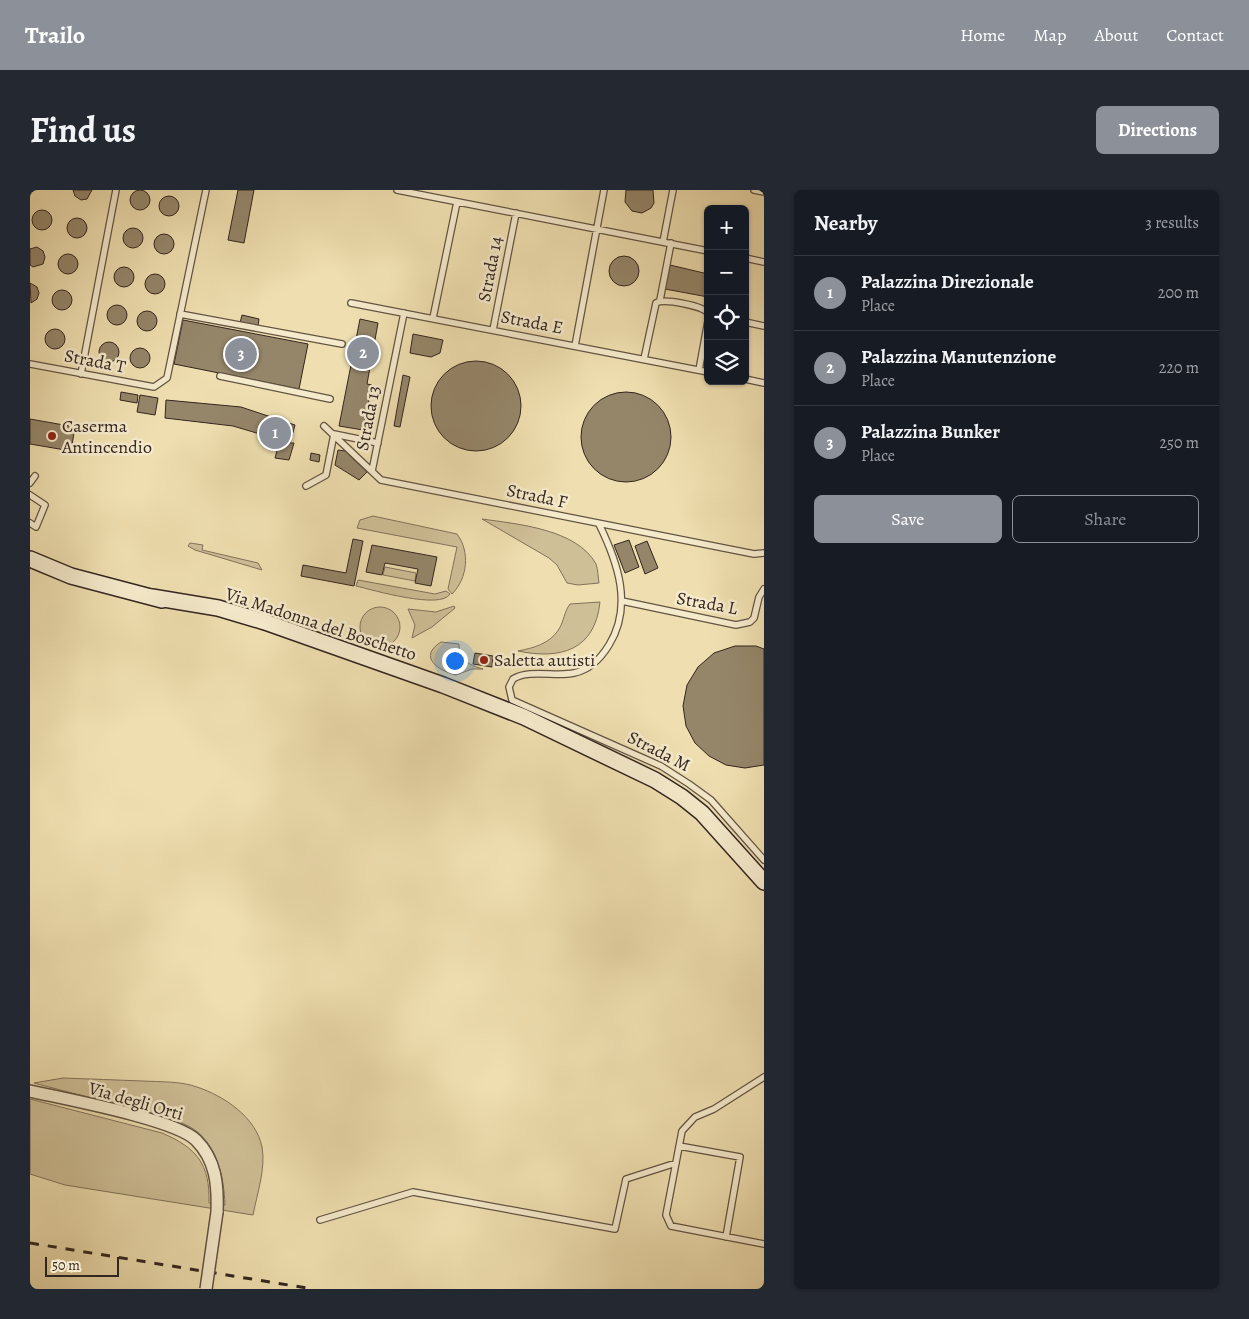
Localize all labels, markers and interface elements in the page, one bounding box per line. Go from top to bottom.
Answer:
text: Trailo [25,19,85,51]
text: Home [960,23,1005,47]
text: Map [1033,23,1066,47]
text: About [1094,23,1138,47]
text: Contact [1166,23,1224,47]
text: Find us [30,106,136,154]
button: Directions [1096,106,1219,154]
map controls [704,205,749,385]
button: + [704,205,749,250]
text: Nearby [814,209,877,237]
text: 3 results [1145,212,1199,234]
street label: Strada 14 [472,234,508,304]
button: − [704,250,749,295]
text: Palazzina Direzionale [861,269,1034,295]
text: 1 [827,282,833,304]
text: 200 m [1158,282,1199,304]
button: locate [704,295,749,340]
text: Place [861,295,895,317]
street label: Strada E [499,304,565,340]
pin: 2 [347,334,379,372]
pin: 3 [225,335,257,373]
button: layers [704,340,749,385]
street label: Strada T [62,343,128,379]
text: Palazzina Manutenzione [861,344,1056,370]
text: 2 [826,357,834,379]
text: 220 m [1159,357,1199,379]
text: Place [861,370,895,392]
street label: Strada 13 [350,383,386,453]
place label: Caserma Antincendio [61,414,152,459]
pin: 1 [259,414,291,452]
text: Palazzina Bunker [861,419,1000,445]
marker: Caserma Antincendio [46,430,58,442]
text: 3 [827,432,833,454]
text: 250 m [1160,432,1199,454]
text: Place [861,445,895,467]
street label: Strada F [504,478,570,514]
button: Save [814,495,1002,543]
button: Share [1012,495,1199,543]
street label: Via Madonna del Boschetto [221,581,420,666]
street label: Strada L [675,586,740,620]
your location [442,648,468,674]
place label: Saletta autisti [494,648,595,672]
marker: Saletta autisti [478,654,490,666]
street label: Strada M [624,725,694,777]
street label: Via degli Orti [85,1076,186,1126]
scale bar [45,1254,119,1277]
text: 50 m [52,1256,80,1275]

